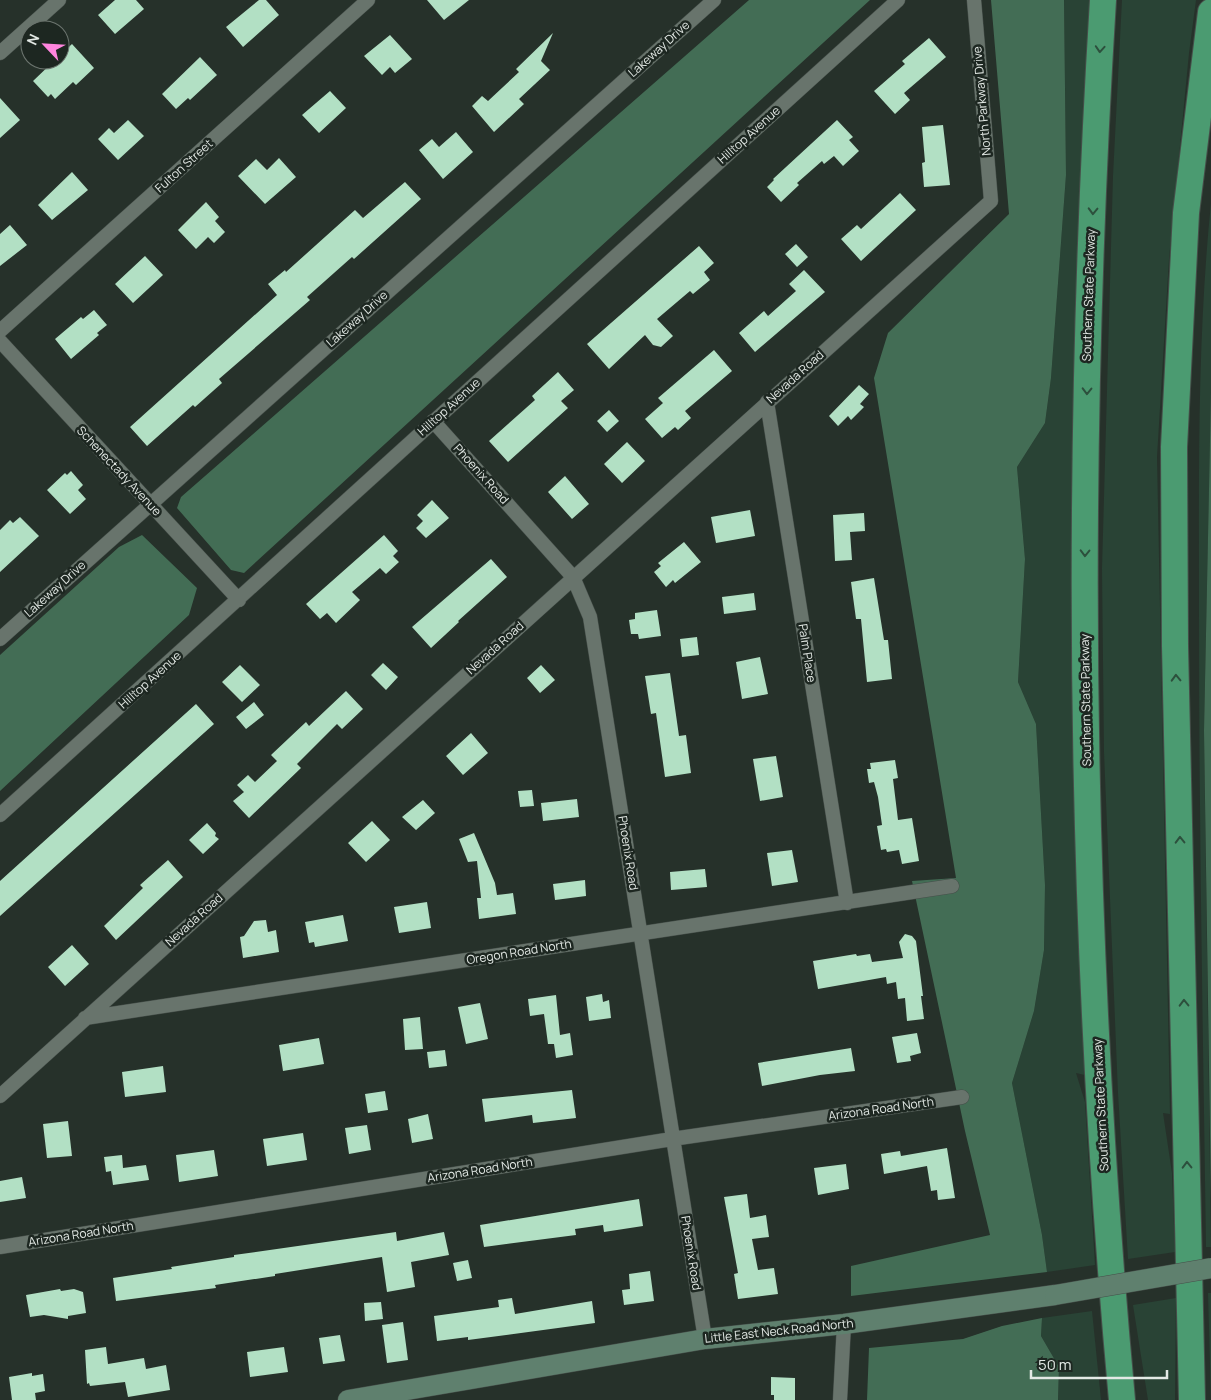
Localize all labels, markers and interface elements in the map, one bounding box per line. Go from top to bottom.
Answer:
street label: Lakeway Drive [624,16,693,81]
north arrow [20,20,70,70]
text: N [22,31,44,48]
one-way arrow [1094,45,1105,53]
street label: North Parkway Drive [968,46,995,156]
street label: Hilltop Avenue [714,102,784,167]
street label: Fulton Street [151,135,216,196]
one-way arrow [1087,207,1098,215]
street label: Southern State Parkway [1078,228,1099,362]
street label: Lakeway Drive [322,286,391,351]
street label: Nevada Road [762,346,827,407]
street label: Hilltop Avenue [414,374,484,439]
one-way arrow [1081,387,1092,395]
street label: Schenectady Avenue [73,422,166,519]
street label: Phoenix Road [450,440,513,507]
one-way arrow [1080,550,1090,558]
street label: Lakeway Drive [20,556,89,621]
street label: Nevada Road [462,617,527,678]
street label: Palm Place [794,622,821,683]
street label: Southern State Parkway [1076,633,1095,766]
street label: Hilltop Avenue [115,647,185,712]
one-way arrow [1171,673,1182,681]
street label: Phoenix Road [614,814,643,891]
one-way arrow [1175,836,1185,844]
street label: Nevada Road [161,889,226,950]
street label: Oregon Road North [465,935,573,968]
one-way arrow [1178,998,1189,1006]
street label: Southern State Parkway [1089,1038,1112,1172]
street label: Arizona Road North [827,1093,935,1124]
street label: Arizona Road North [426,1153,534,1186]
one-way arrow [1182,1161,1192,1168]
street label: Phoenix Road [677,1214,706,1291]
street label: Arizona Road North [27,1217,135,1250]
street label: Little East Neck Road North [704,1314,854,1347]
scale bar [1031,1348,1167,1380]
text: 50 m [1038,1354,1072,1375]

